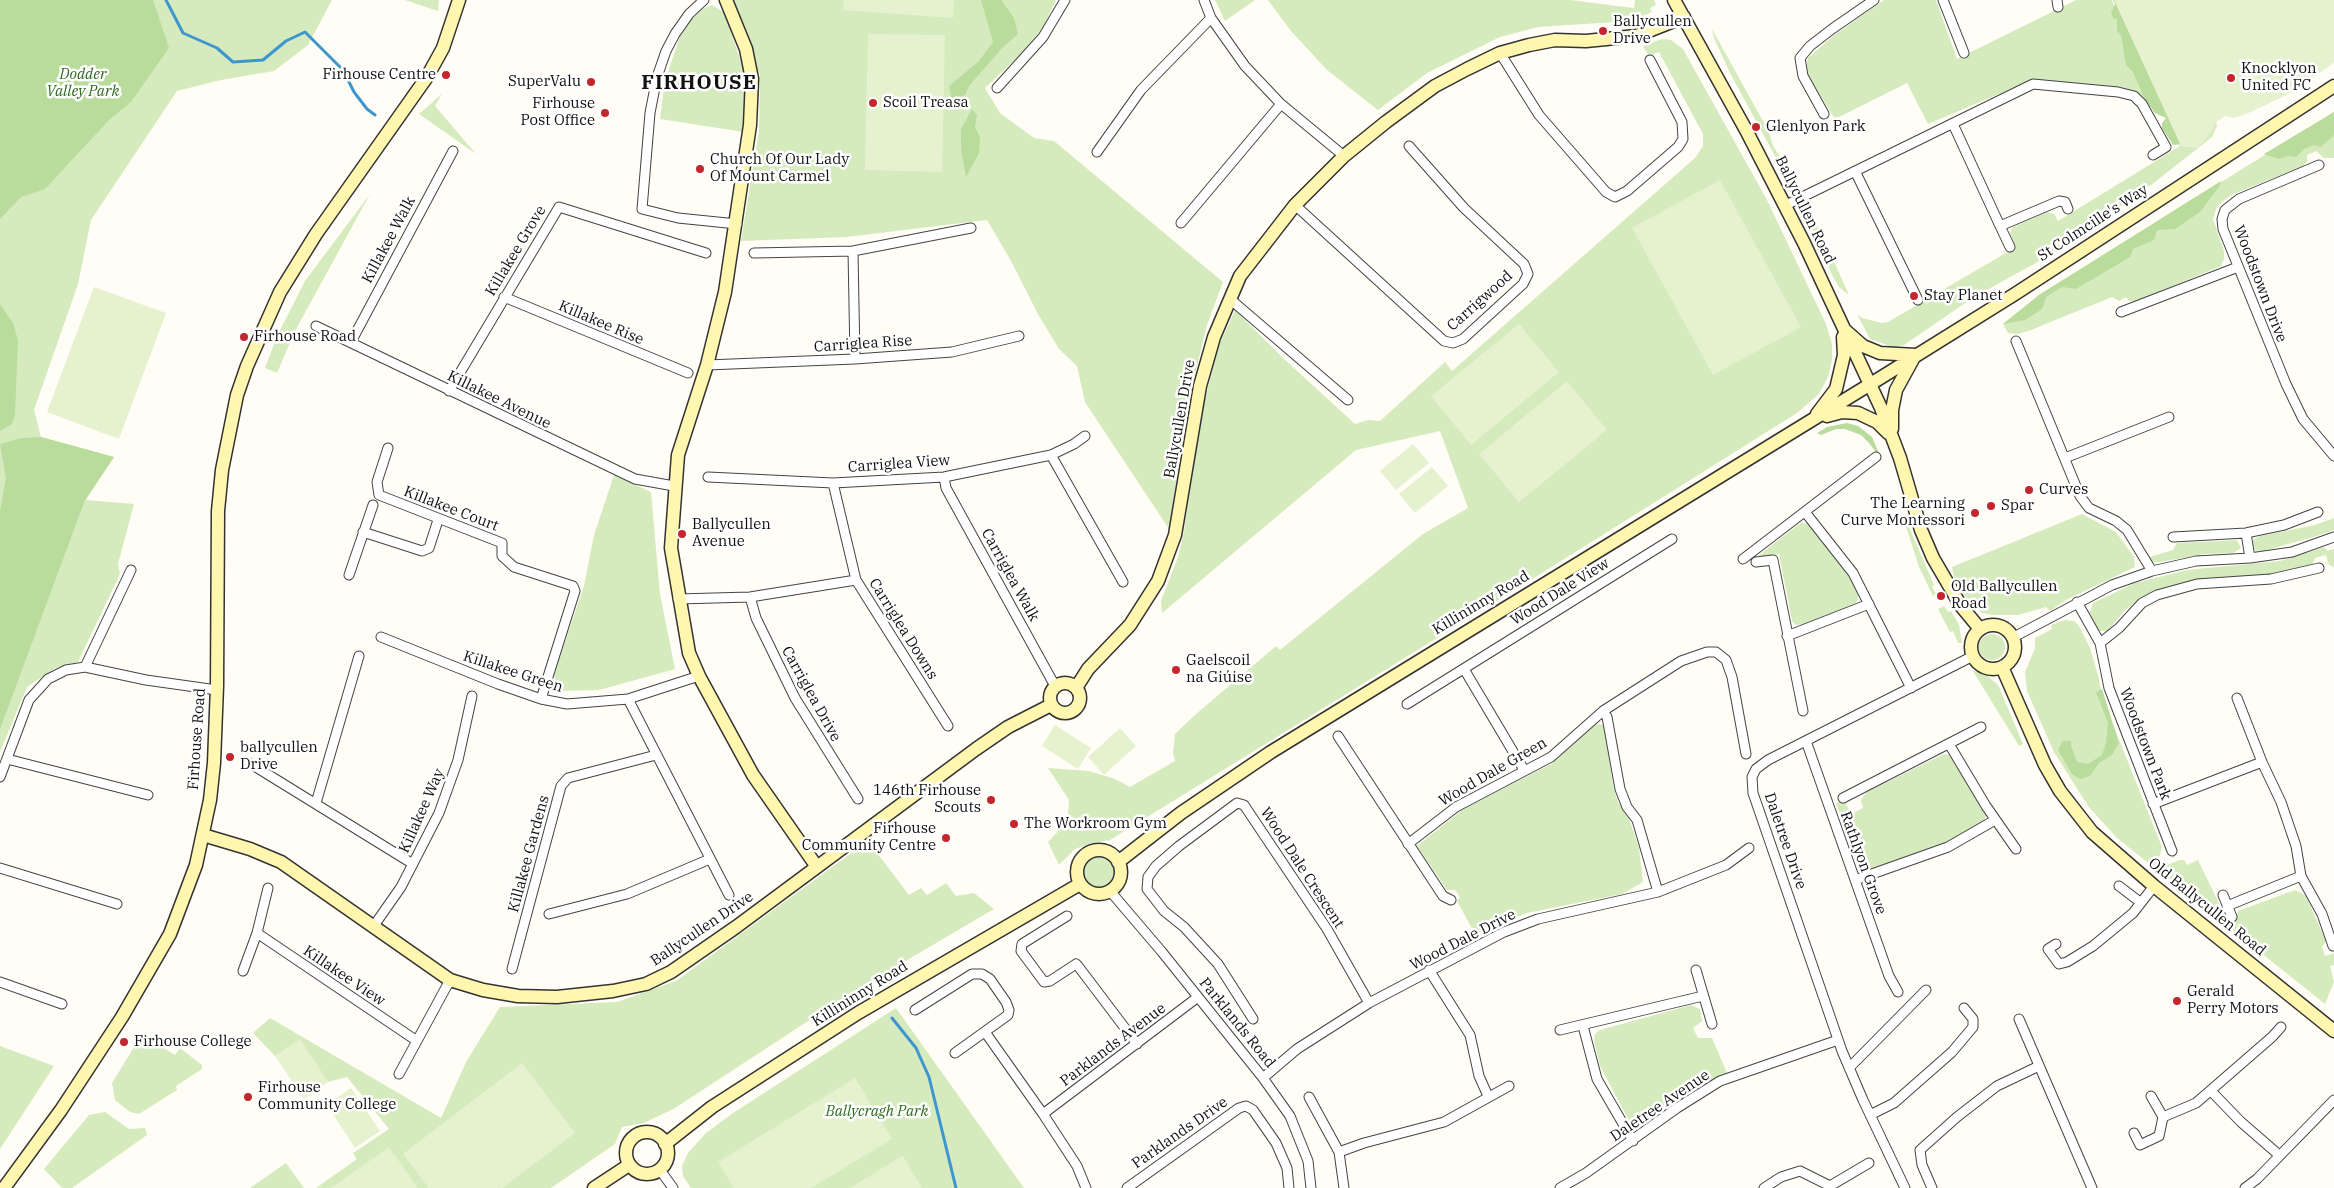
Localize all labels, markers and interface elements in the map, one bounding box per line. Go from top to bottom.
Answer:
place label: Ballycullen Drive [1613,13,1692,48]
marker: Ballycullen Drive [1597,25,1609,37]
place label: Knocklyon United FC [2241,60,2317,95]
park label: Dodder Valley Park [47,66,119,101]
place label: Firhouse Centre [322,66,436,84]
marker: Firhouse Centre [440,69,452,81]
district label: FIRHOUSE [640,71,758,95]
marker: Knocklyon United FC [2225,72,2237,84]
place label: SuperValu [508,73,581,91]
marker: SuperValu [585,76,597,88]
place label: Scoil Treasa [883,94,969,112]
place label: Firhouse Post Office [520,95,595,130]
marker: Scoil Treasa [867,97,879,109]
marker: Firhouse Post Office [599,107,611,119]
place label: Glenlyon Park [1766,118,1866,136]
marker: Glenlyon Park [1750,121,1762,133]
place label: Church Of Our Lady Of Mount Carmel [710,151,849,186]
street label: Ballycullen Road [1771,153,1839,267]
marker: Church Of Our Lady Of Mount Carmel [694,163,706,175]
street label: St Colmcille's Way [2035,181,2151,265]
street label: Killakee Walk [359,194,419,286]
street label: Killakee Grove [482,203,550,299]
street label: Woodstown Drive [2229,223,2291,345]
street label: Carrigwood [1444,267,1516,335]
place label: Stay Planet [1924,287,2003,305]
marker: Stay Planet [1908,290,1920,302]
street label: Killakee Rise [556,297,646,349]
place label: Firhouse Road [254,328,356,346]
marker: Firhouse Road [238,331,250,343]
street label: Carriglea Rise [813,332,913,356]
street label: Ballycullen Drive [1161,358,1199,480]
street label: Killakee Avenue [444,367,554,433]
street label: Carriglea View [847,451,951,477]
place label: Curves [2039,481,2088,499]
street label: Killakee Court [401,483,501,535]
marker: Curves [2023,484,2035,496]
place label: The Learning Curve Montessori [1841,495,1965,530]
place label: Spar [2001,497,2034,515]
marker: Spar [1985,500,1997,512]
marker: The Learning Curve Montessori [1969,507,1981,519]
place label: Ballycullen Avenue [692,516,771,551]
street label: Carriglea Walk [977,525,1043,625]
marker: Ballycullen Avenue [676,528,688,540]
street label: Wood Dale View [1508,555,1612,629]
street label: Killininny Road [1429,567,1533,639]
street label: Carriglea Downs [865,575,941,683]
place label: Old Ballycullen Road [1951,578,2058,613]
marker: Old Ballycullen Road [1935,590,1947,602]
street label: Carriglea Drive [777,643,845,745]
street label: Killakee Green [461,647,565,697]
place label: Gaelscoil na Giúise [1186,652,1252,687]
marker: Gaelscoil na Giúise [1170,664,1182,676]
street label: Woodstown Park [2115,685,2175,803]
street label: Firhouse Road [184,687,210,791]
street label: Wood Dale Green [1436,734,1550,810]
place label: ballycullen Drive [240,739,318,774]
marker: ballycullen Drive [224,751,236,763]
street label: Killakee Way [395,766,449,856]
place label: 146th Firhouse Scouts [873,782,981,817]
street label: Daletree Drive [1760,790,1810,892]
street label: Killakee Gardens [505,793,553,915]
marker: 146th Firhouse Scouts [985,794,997,806]
street label: Wood Dale Crescent [1256,804,1348,932]
street label: Rathlyon Grove [1836,809,1890,917]
place label: The Workroom Gym [1024,815,1167,833]
marker: The Workroom Gym [1008,818,1020,830]
place label: Firhouse Community Centre [802,820,936,855]
marker: Firhouse Community Centre [940,832,952,844]
street label: Old Ballycullen Road [2145,854,2269,960]
street label: Ballycullen Drive [647,888,757,970]
street label: Wood Dale Drive [1407,906,1519,974]
street label: Killakee View [300,942,388,1010]
street label: Killininny Road [809,957,911,1031]
street label: Parklands Road [1195,974,1279,1072]
place label: Gerald Perry Motors [2187,983,2279,1018]
marker: Gerald Perry Motors [2171,995,2183,1007]
street label: Parklands Avenue [1057,999,1169,1091]
place label: Firhouse College [134,1033,252,1051]
marker: Firhouse College [118,1036,130,1048]
street label: Daletree Avenue [1607,1066,1713,1146]
place label: Firhouse Community College [258,1079,396,1114]
marker: Firhouse Community College [242,1091,254,1103]
street label: Parklands Drive [1129,1093,1231,1173]
park label: Ballycragh Park [825,1103,929,1121]

